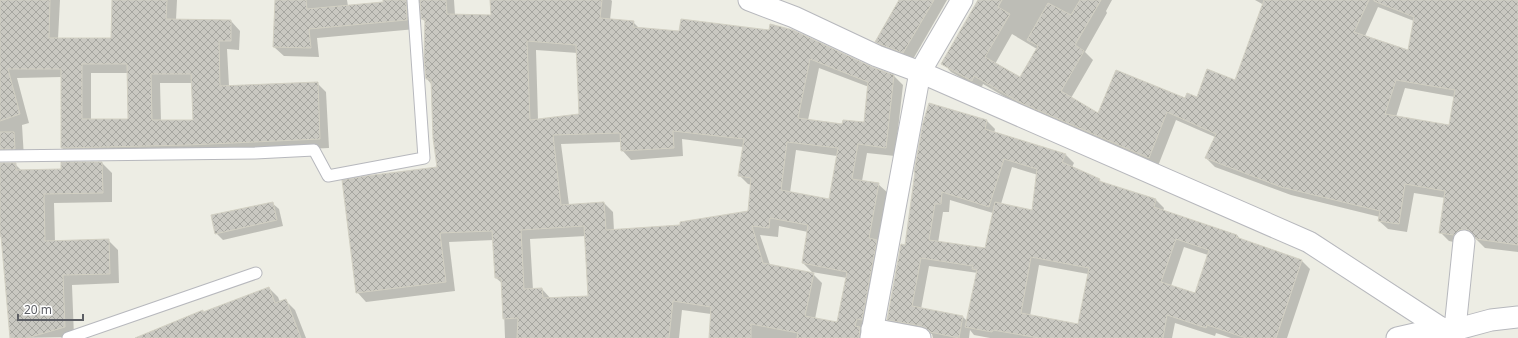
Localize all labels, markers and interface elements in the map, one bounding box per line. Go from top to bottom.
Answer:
scale bar [18,296,83,322]
text: 20 m [24,301,52,318]

